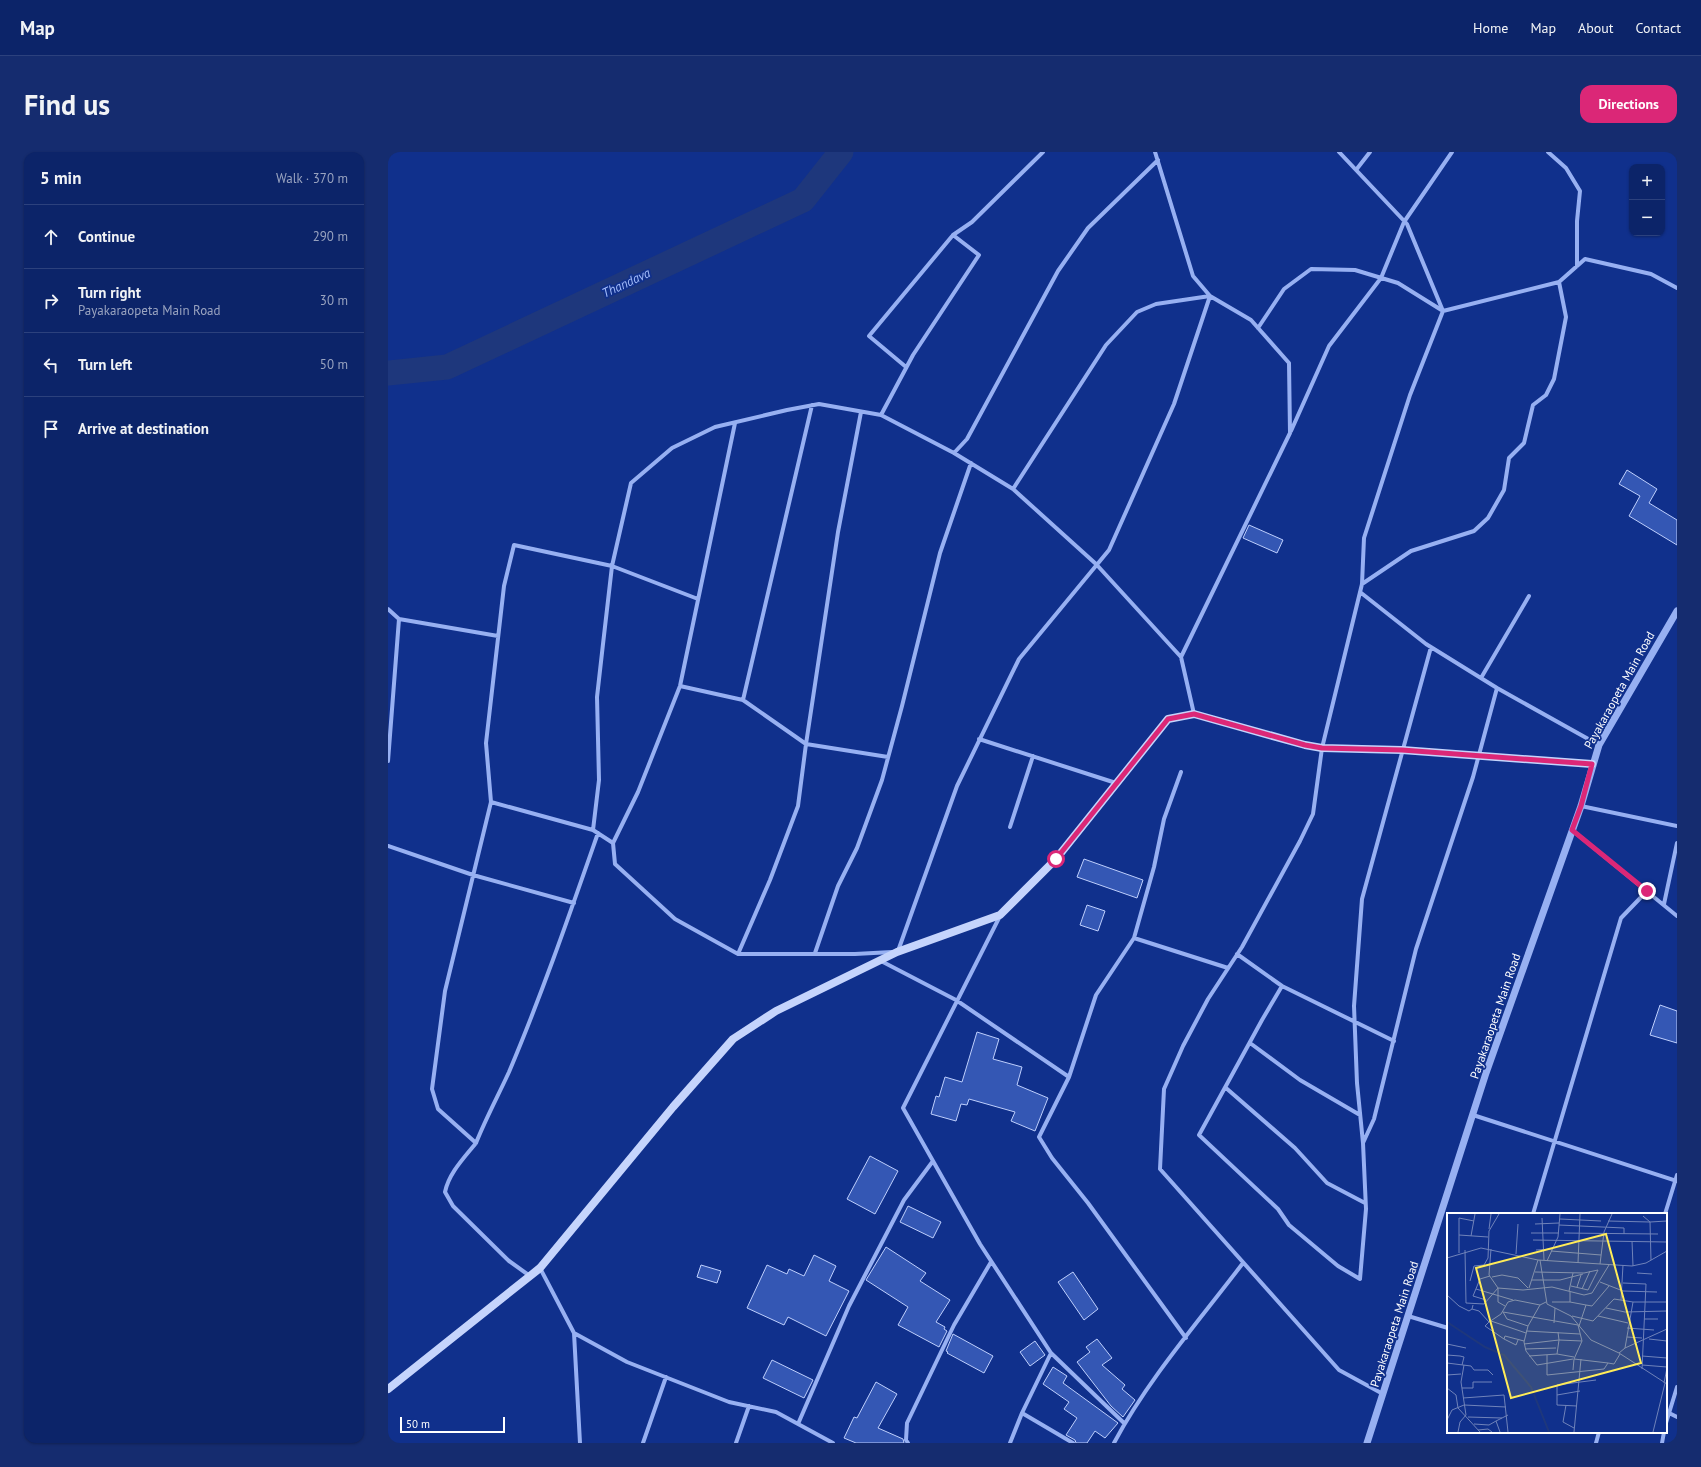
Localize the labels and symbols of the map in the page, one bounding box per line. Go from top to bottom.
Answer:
water label: Thandava [599,264,654,302]
street label: Payakaraopeta Main Road [1581,629,1657,751]
route start [1047,850,1065,868]
route end [1638,882,1656,900]
street label: Payakaraopeta Main Road [1466,951,1524,1081]
inset map [1447,1213,1667,1433]
street label: Payakaraopeta Main Road [1367,1259,1421,1389]
scale bar [400,1415,505,1434]

